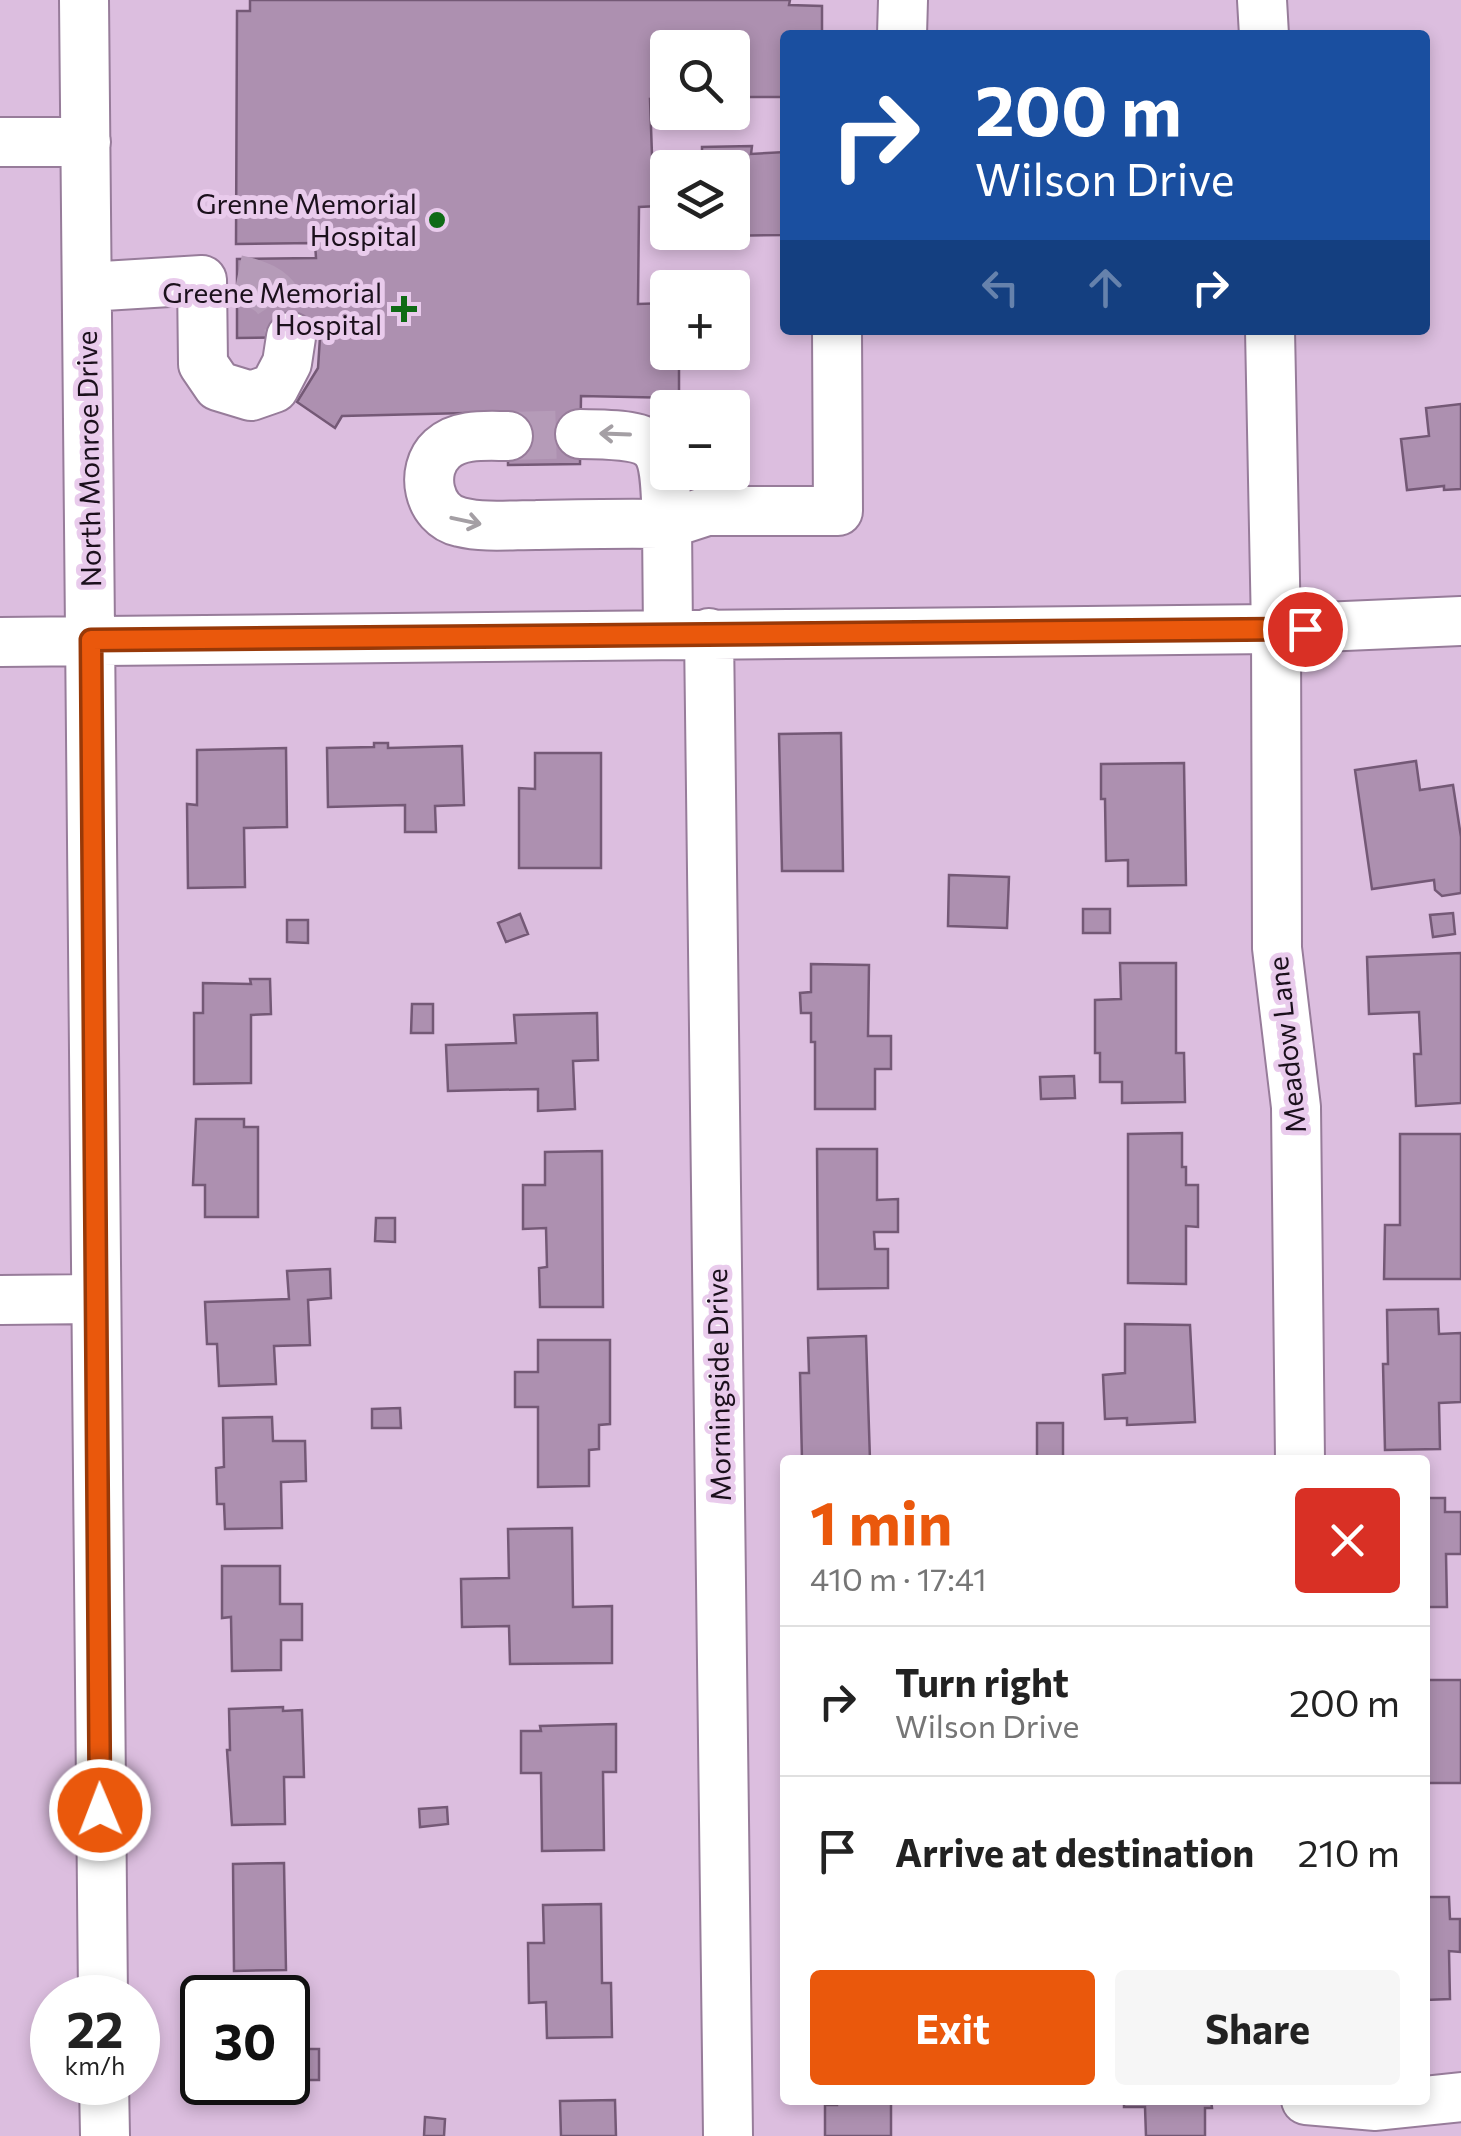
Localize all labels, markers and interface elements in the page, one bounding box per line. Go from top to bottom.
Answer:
map controls [650,30,750,490]
button: search [650,30,750,130]
text: 200 m [975,65,1182,150]
icon: right [810,70,940,200]
button: layers [650,150,750,250]
text: Wilson Drive [975,150,1234,205]
place label: Grenne Memorial Hospital [196,186,417,252]
marker: Grenne Memorial Hospital [426,209,448,231]
icon: left [973,260,1028,315]
icon: ahead [1078,260,1133,315]
icon: right [1183,260,1238,315]
button: + [650,270,750,370]
place label: Greene Memorial Hospital [162,275,382,341]
marker: Greene Memorial Hospital [391,296,417,322]
street label: North Monroe Drive [69,330,107,588]
button: − [650,390,750,490]
one-way arrow [599,425,631,444]
one-way arrow [450,513,482,532]
pin [1263,587,1348,672]
icon: arrive [1278,602,1333,657]
street label: Meadow Lane [1260,955,1312,1135]
street label: Morningside Drive [699,1268,737,1502]
text: 1 min [810,1484,952,1557]
button: close [1295,1488,1400,1593]
text: 410 m · 17:41 [810,1558,987,1598]
text: Turn right [895,1658,1069,1705]
icon: right [810,1674,865,1729]
text: 200 m [1289,1678,1400,1725]
text: Wilson Drive [895,1705,1079,1745]
position arrow [48,1758,152,1862]
icon: arrive [810,1824,865,1879]
text: Arrive at destination [895,1828,1254,1875]
text: 210 m [1297,1828,1400,1875]
button: Exit [810,1970,1095,2085]
button: Share [1115,1970,1400,2085]
speed limit sign: 30 [180,1975,310,2105]
text: 22 [67,1997,123,2058]
text: km/h [65,2050,125,2080]

